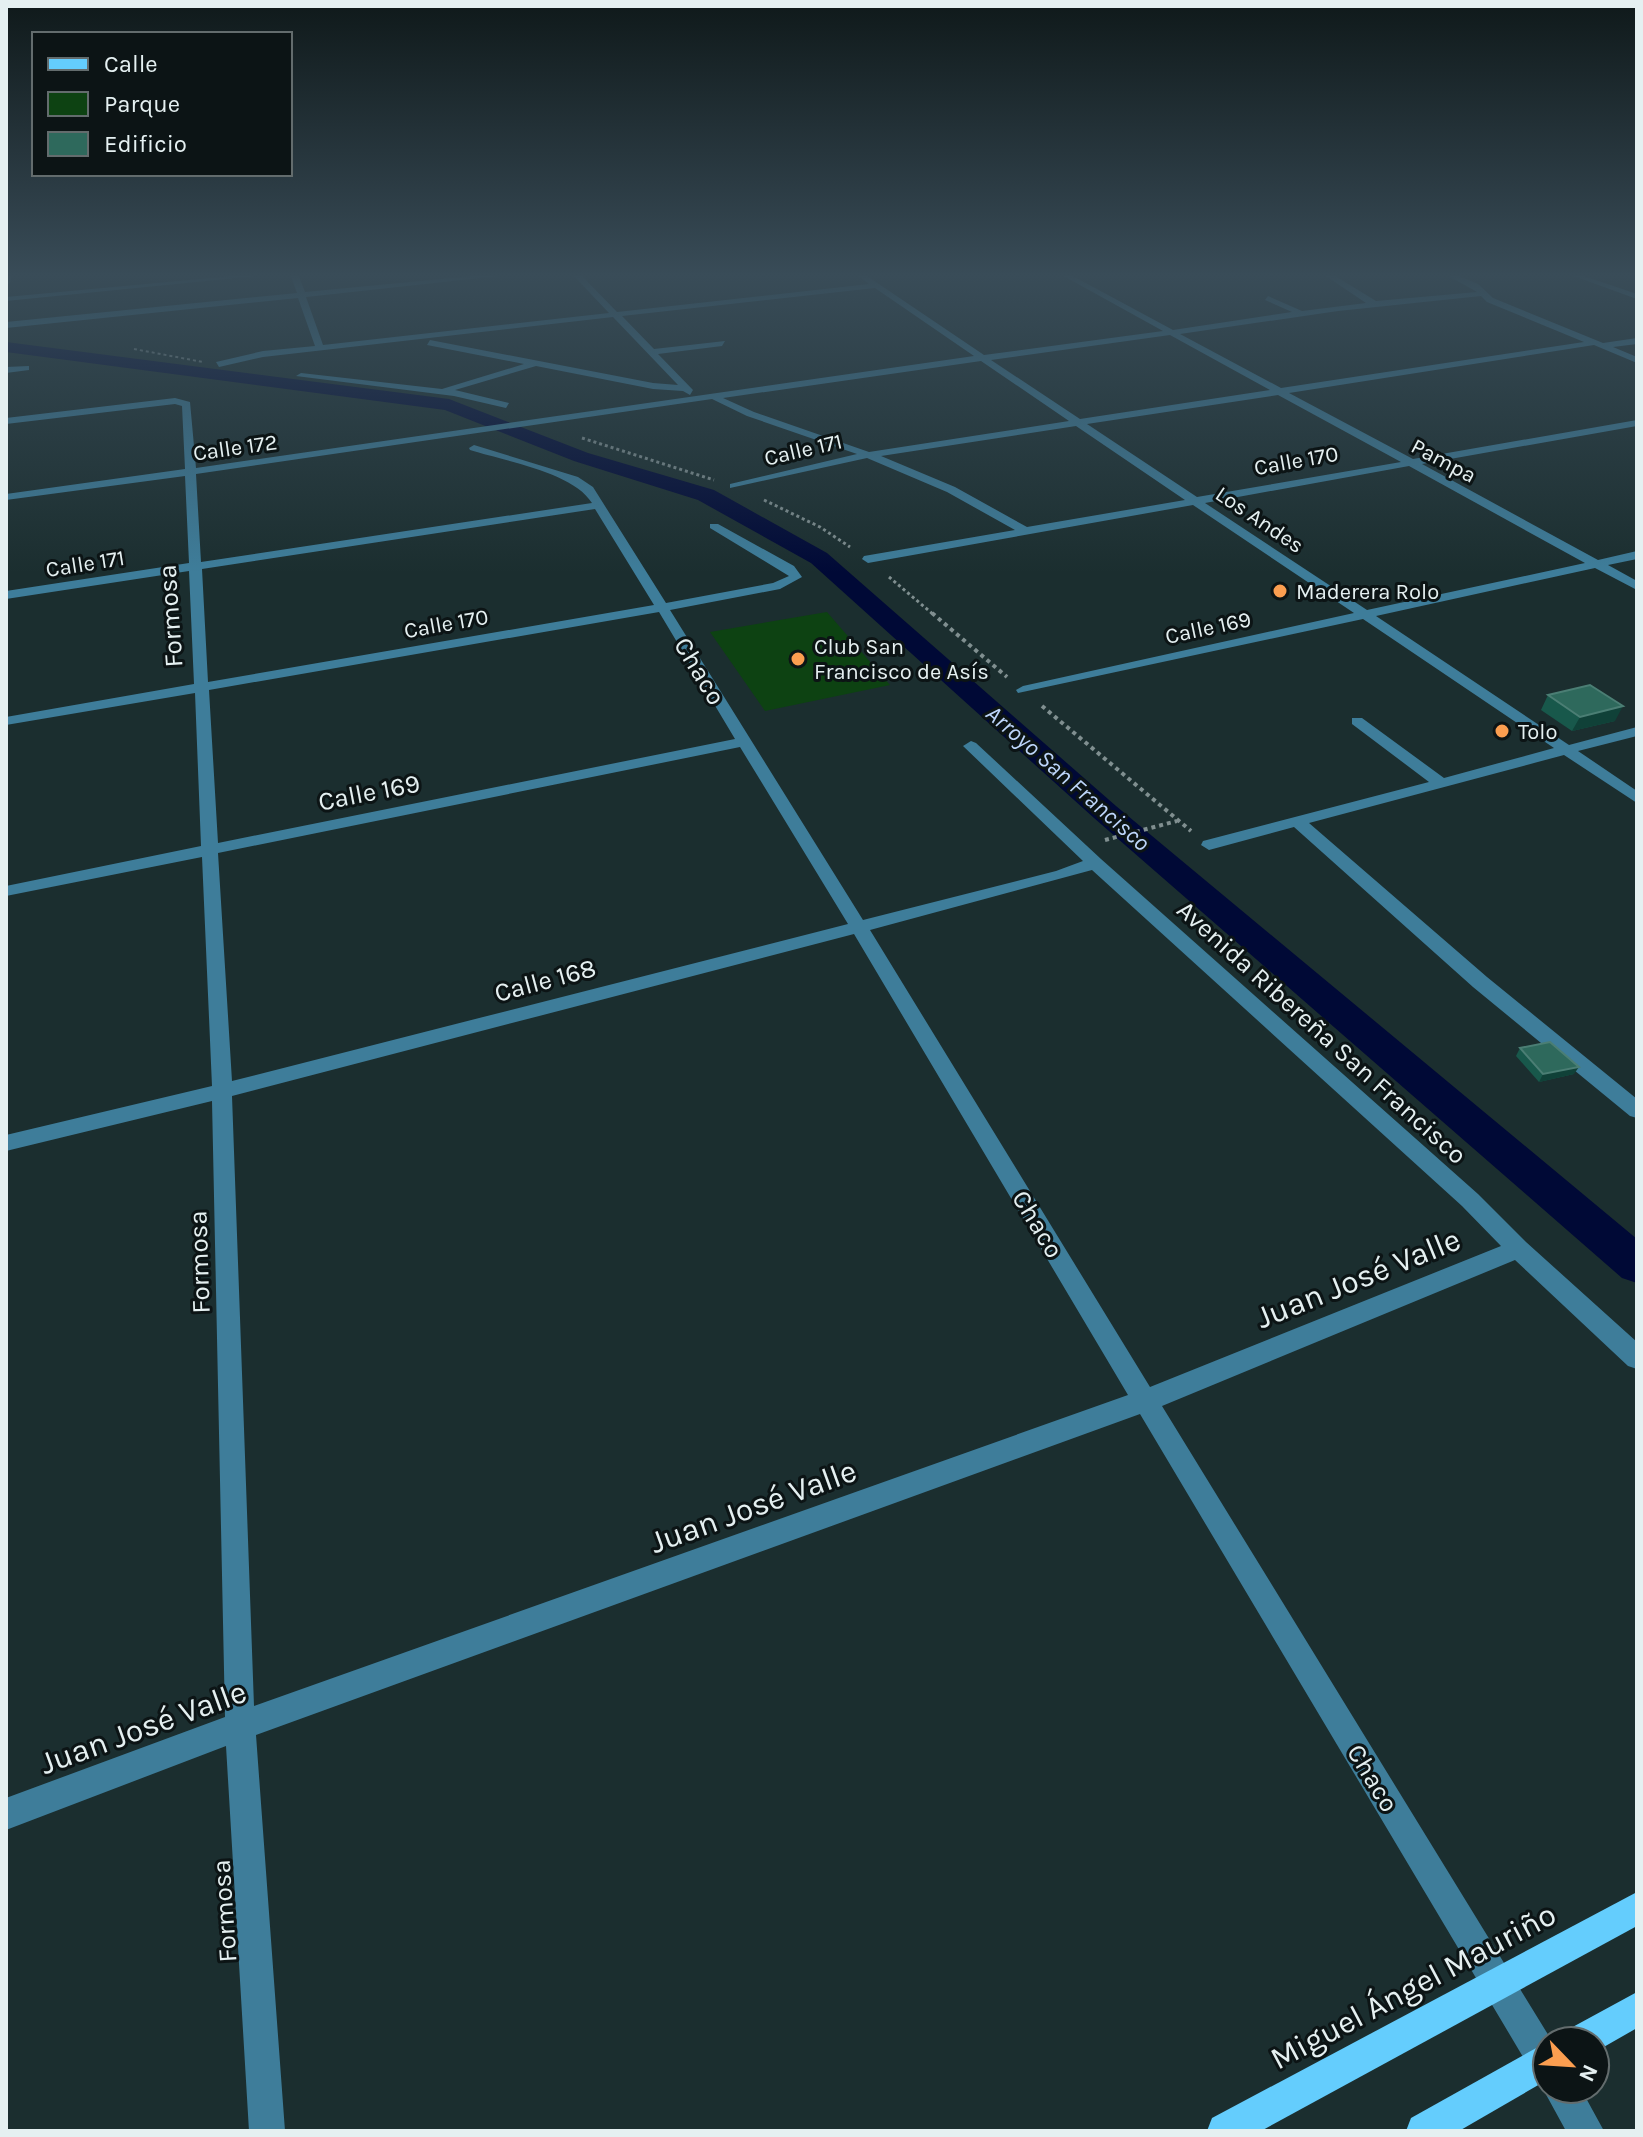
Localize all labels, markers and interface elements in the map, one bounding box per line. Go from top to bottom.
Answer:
legend [32,32,292,176]
text: Calle [104,50,158,78]
text: Parque [104,90,180,118]
text: Edificio [104,130,187,158]
street label: Calle 171 [762,428,845,472]
street label: Calle 172 [191,429,279,467]
street label: Pampa [1407,433,1480,489]
street label: Calle 170 [1252,441,1340,481]
street label: Los Andes [1210,481,1309,559]
street label: Calle 171 [44,545,126,583]
street label: Formosa [151,564,190,668]
place label: Maderera Rolo [1296,579,1439,605]
marker: Maderera Rolo [1271,582,1289,600]
street label: Calle 170 [402,604,490,644]
street label: Calle 169 [1163,606,1253,650]
street label: Chaco [667,632,732,711]
place label: Club San Francisco de Asís [814,634,989,685]
marker: Club San Francisco de Asís [789,650,807,668]
water label: Arroyo San Francisco [980,699,1156,857]
place label: Tolo [1518,719,1557,745]
marker: Tolo [1493,722,1511,740]
street label: Calle 169 [316,767,423,818]
street label: Avenida Ribereña San Francisco [1171,894,1473,1171]
street label: Calle 168 [491,952,599,1009]
street label: Chaco [1005,1185,1070,1264]
street label: Formosa [182,1210,217,1314]
street label: Juan José Valle [1251,1221,1466,1336]
street label: Juan José Valle [645,1452,861,1561]
street label: Juan José Valle [35,1673,251,1782]
street label: Chaco [1340,1739,1405,1818]
street label: Formosa [205,1859,244,1963]
street label: Miguel Ángel Mauriño [1263,1894,1562,2077]
north arrow [1531,2025,1611,2105]
text: N [1573,2060,1603,2086]

